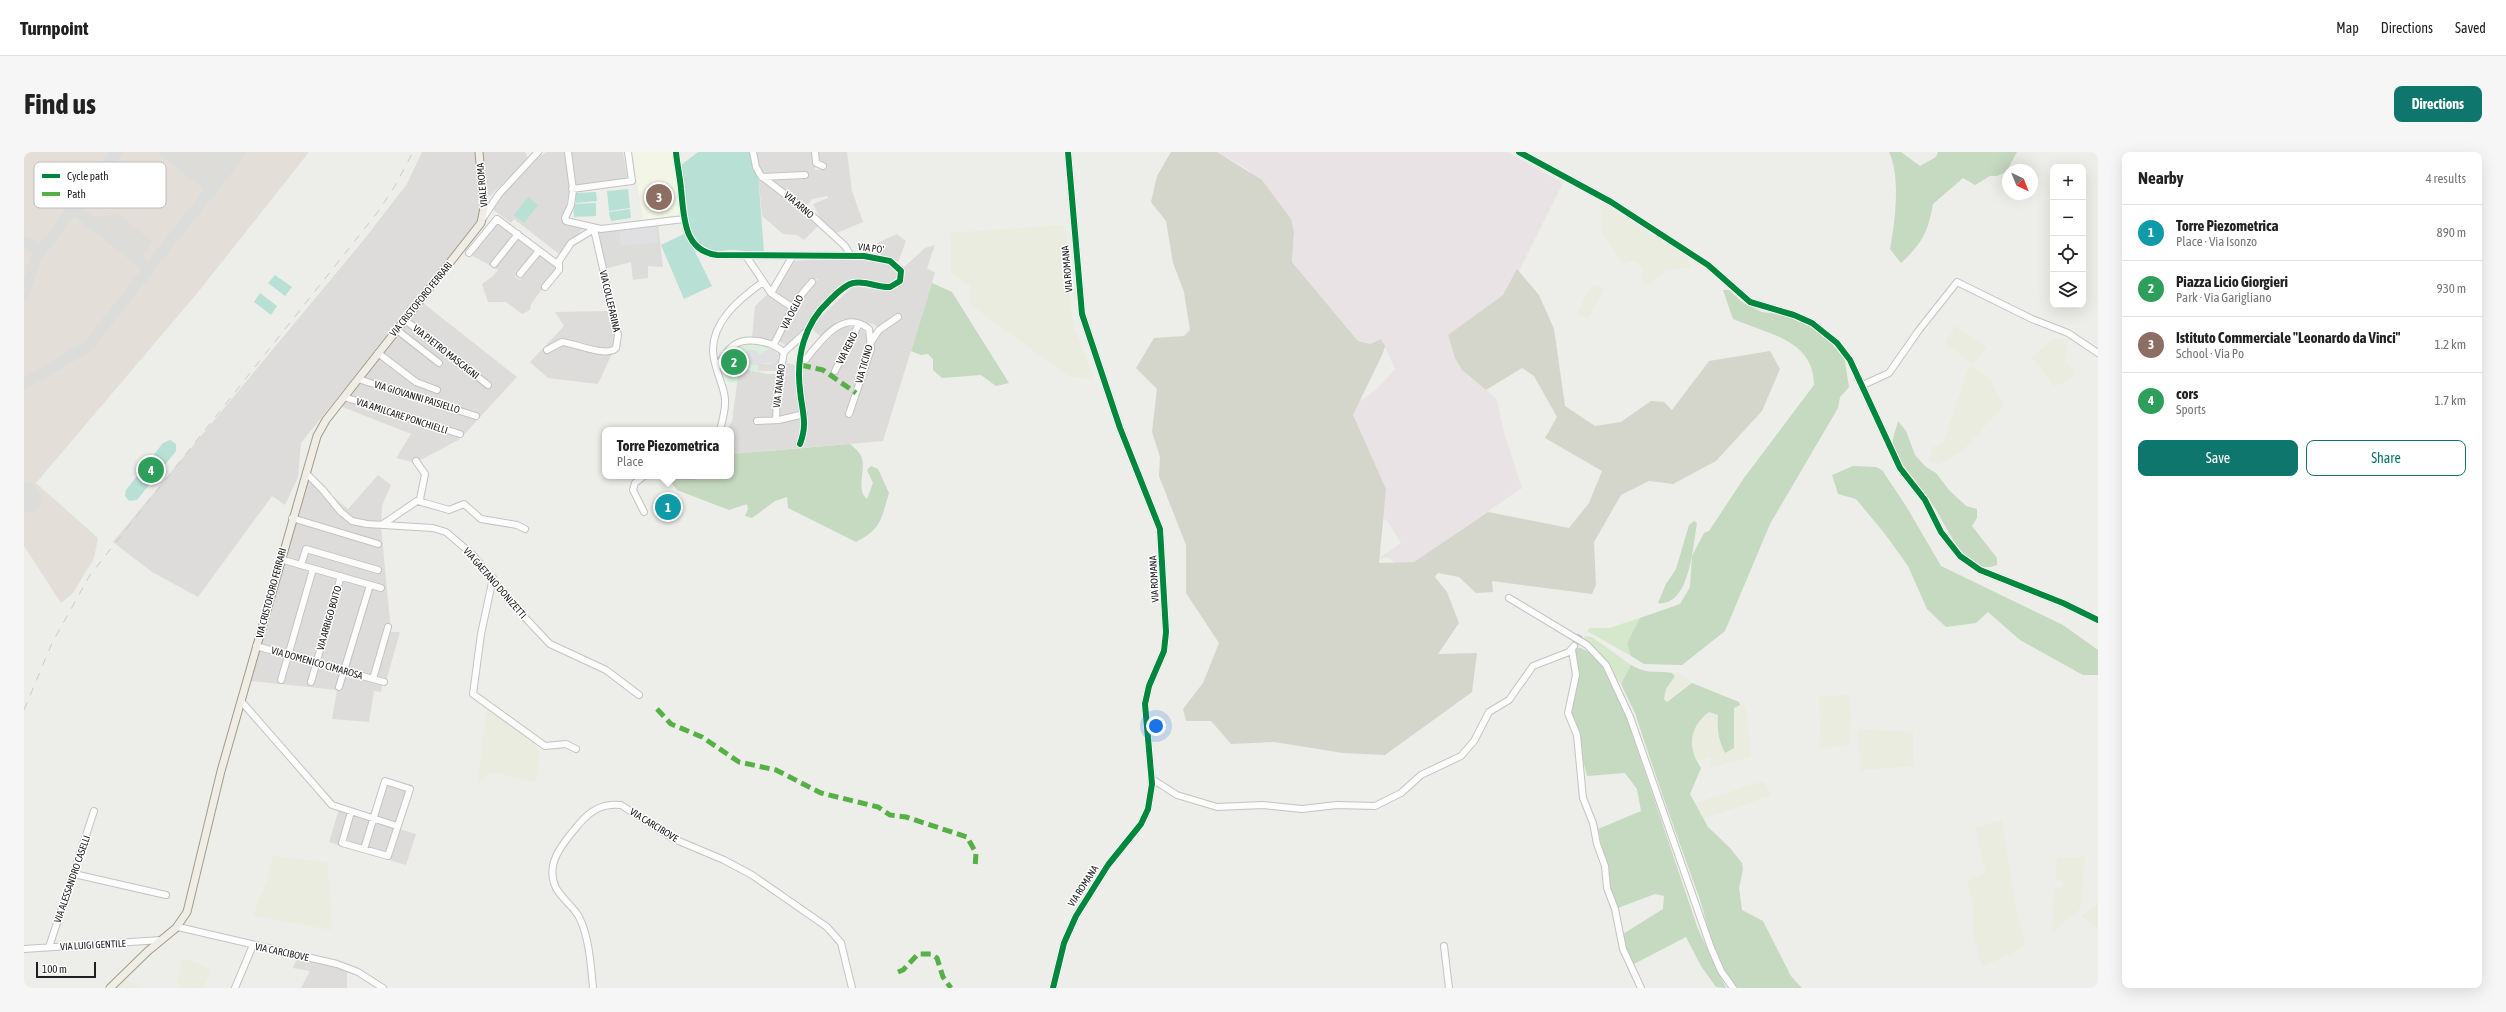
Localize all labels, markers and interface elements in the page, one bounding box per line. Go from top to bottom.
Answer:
text: Turnpoint [20,17,88,39]
text: Map [2336,20,2359,36]
text: Directions [2381,20,2433,36]
text: Saved [2455,20,2486,36]
button: Directions [2394,86,2482,122]
text: Find us [24,88,96,120]
legend [34,162,166,208]
street label: VIALE ROMA [475,162,489,207]
north arrow [2002,164,2038,200]
map controls [2050,164,2086,308]
button: + [2050,164,2086,200]
text: Nearby [2138,168,2184,188]
text: Cycle path [67,170,109,182]
text: 4 results [2426,171,2466,186]
pin: 3 [646,182,672,212]
text: Path [67,188,86,200]
street label: VIA ARNO [782,189,816,221]
button: − [2050,200,2086,236]
text: Torre Piezometrica [2176,217,2279,234]
text: 1 [2148,225,2154,240]
text: 890 m [2437,225,2466,240]
text: Place · Via Isonzo [2176,234,2257,249]
button: locate [2050,236,2086,272]
street label: VIA PO' [857,241,885,255]
street label: VIA ROMANA [1059,245,1075,293]
street label: VIA CRISTOFORO FERRARI [388,260,454,338]
street label: VIA COLLEFARINA [598,269,622,333]
button: layers [2050,272,2086,308]
text: Piazza Licio Giorgieri [2176,273,2288,290]
text: 2 [2148,281,2154,296]
text: 930 m [2437,281,2466,296]
text: Park · Via Garigliano [2176,290,2272,305]
street label: VIA OGLIO [778,293,806,331]
street label: VIA PIETRO MASCAGNI [411,323,481,381]
text: Istituto Commerciale "Leonardo da Vinci" [2176,329,2401,346]
street label: VIA RENO [834,330,860,366]
text: 3 [2148,337,2154,352]
text: 1.2 km [2435,337,2466,352]
street label: VIA TICINO [853,343,875,384]
text: School · Via Po [2176,346,2244,361]
pin: 2 [721,347,747,377]
street label: VIA TANARO [771,363,787,409]
street label: VIA GIOVANNI PAISIELLO [373,379,461,415]
text: cors [2176,385,2198,402]
text: 4 [2148,393,2154,408]
text: 1.7 km [2435,393,2466,408]
street label: VIA AMILCARE PONCHIELLI [355,396,449,436]
text: Sports [2176,402,2206,417]
popup [602,427,734,479]
text: Torre Piezometrica [617,437,719,454]
button: Save [2138,440,2298,476]
button: Share [2306,440,2466,476]
text: Place [617,454,643,469]
pin: 4 [138,455,164,485]
pin: 1 [655,492,681,522]
street label: VIA GAETANO DONIZETTI [461,545,529,621]
street label: VIA CRISTOFORO FERRARI [254,547,288,639]
street label: VIA ROMANA [1147,555,1161,603]
street label: VIA ARRIGO BOITO [315,584,344,652]
street label: VIA DOMENICO CIMAROSA [270,645,364,681]
your location [1146,716,1166,736]
street label: VIA CARCIBOVE [628,806,681,845]
street label: VIA ALESSANDRO CASELLI [52,834,92,924]
street label: VIA ROMANA [1066,863,1100,909]
street label: VIA LUIGI GENTILE [60,938,127,952]
street label: VIA CARCIBOVE [254,941,311,963]
scale bar [36,960,96,979]
text: 100 m [42,963,67,975]

